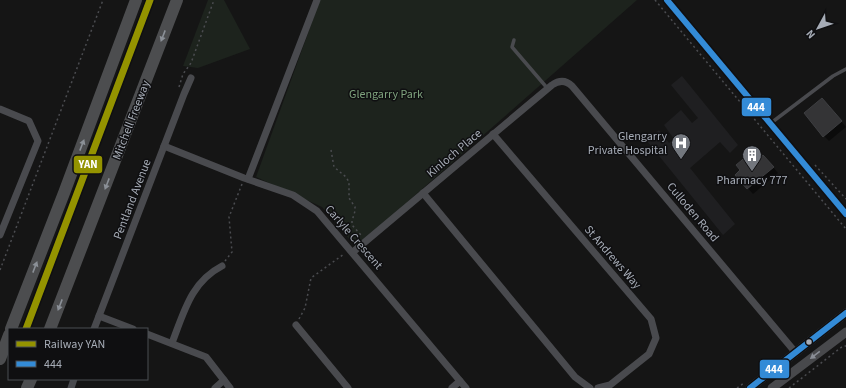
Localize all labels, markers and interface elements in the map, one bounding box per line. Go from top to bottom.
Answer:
north arrow [798,8,838,48]
text: N [803,26,819,42]
one-way arrow [159,31,165,43]
street label: Mitchell Freeway [108,78,155,162]
park label: Glengarry Park [349,86,423,103]
line badge: 444 [741,97,772,117]
text: 444 [747,100,765,115]
street label: Kinloch Place [423,125,486,182]
place label: Glengarry Private Hospital [588,128,667,159]
hospital icon: Glengarry Private Hospital [670,132,692,160]
one-way arrow [79,139,85,151]
building icon: Pharmacy 777 [741,144,763,172]
line badge: YAN [73,155,103,174]
text: YAN [77,157,98,172]
street label: Pentland Avenue [109,157,156,242]
place label: Pharmacy 777 [717,172,788,189]
one-way arrow [103,179,109,191]
street label: Culloden Road [663,179,723,246]
street label: Carlyle Crescent [321,201,387,273]
street label: St Andrews Way [580,222,645,293]
one-way arrow [33,260,39,272]
one-way arrow [56,300,62,312]
legend [8,328,148,380]
text: Railway YAN [44,336,105,353]
unlabelled marker [804,337,814,347]
one-way arrow [810,351,820,359]
text: 444 [44,356,62,373]
line badge: 444 [759,359,790,379]
text: 444 [765,362,783,377]

